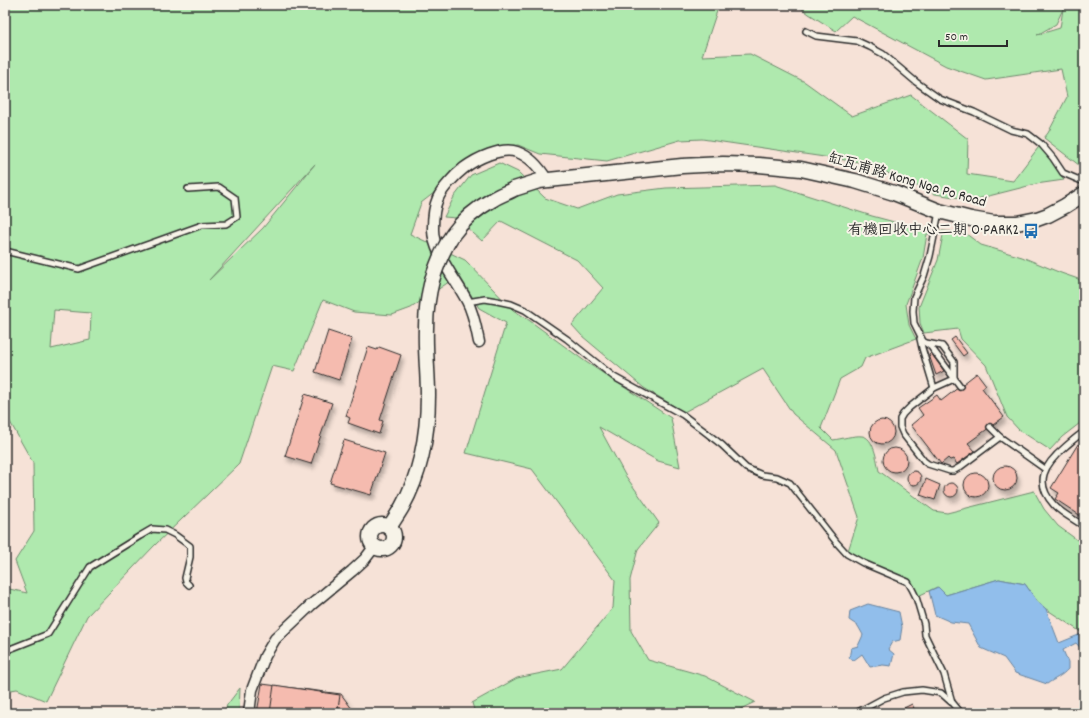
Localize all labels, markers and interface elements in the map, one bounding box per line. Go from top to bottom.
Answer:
scale bar [939,22,1007,48]
text: 50 m [945,29,968,46]
street label: 缸瓦甫路 Kong Nga Po Road [825,148,989,214]
place label: 有機回收中心二期 O·PARK2 [848,220,1019,242]
bus stop icon: 有機回收中心二期 O·PARK2 [1022,222,1040,240]

